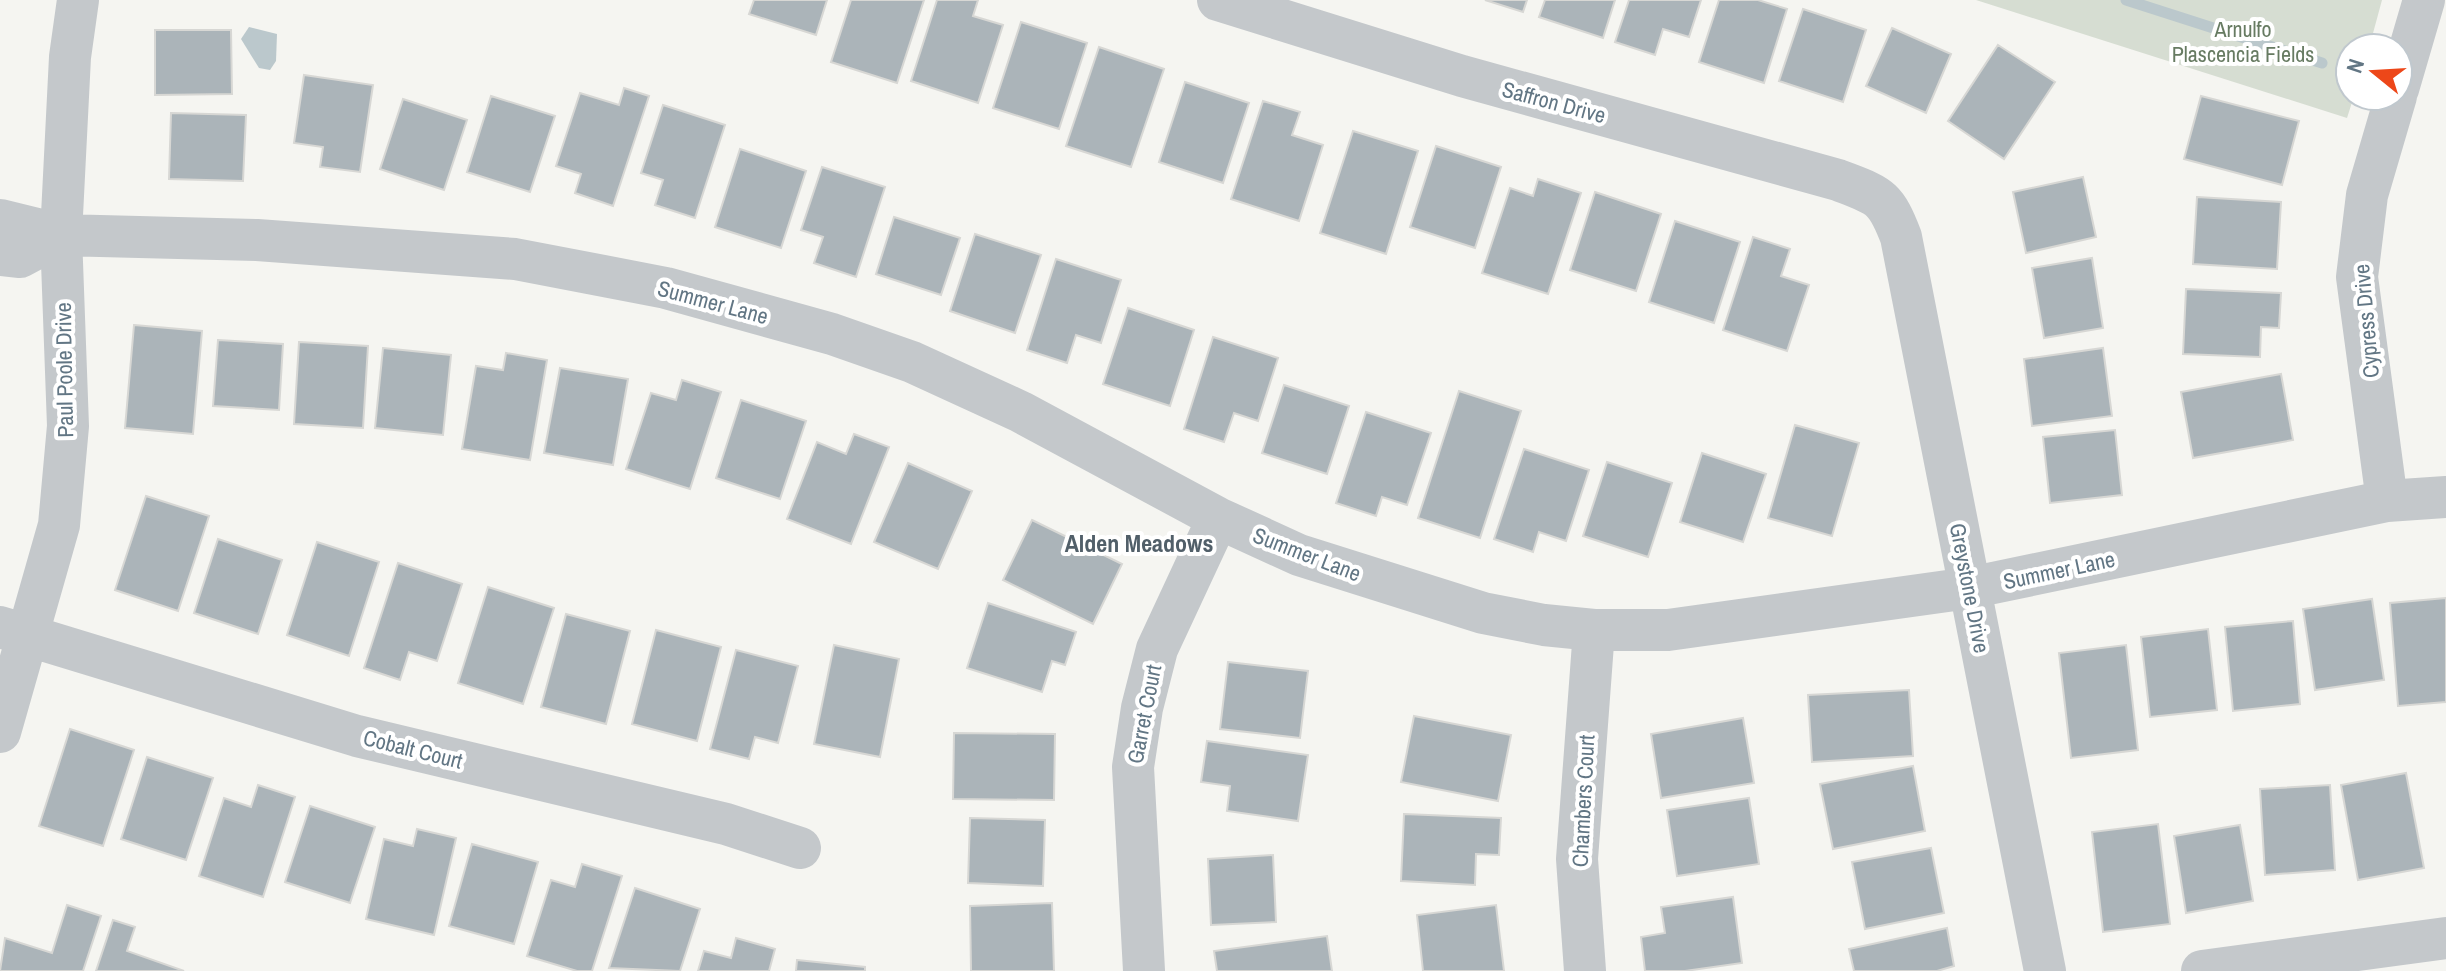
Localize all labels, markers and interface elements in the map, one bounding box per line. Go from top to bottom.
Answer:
park label: Arnulfo Plascencia Fields [2172,14,2314,69]
north arrow [2334,32,2414,112]
text: N [2339,55,2371,77]
street label: Saffron Drive [1499,74,1609,130]
street label: Cypress Drive [2346,263,2386,379]
street label: Summer Lane [654,273,772,331]
street label: Paul Poole Drive [48,302,80,438]
street label: Summer Lane [1249,520,1365,588]
street label: Greystone Drive [1943,521,1997,655]
district label: Alden Meadows [1065,527,1213,559]
street label: Summer Lane [2000,544,2118,596]
street label: Garret Court [1120,662,1168,766]
street label: Cobalt Court [360,722,466,776]
street label: Chambers Court [1565,734,1601,868]

